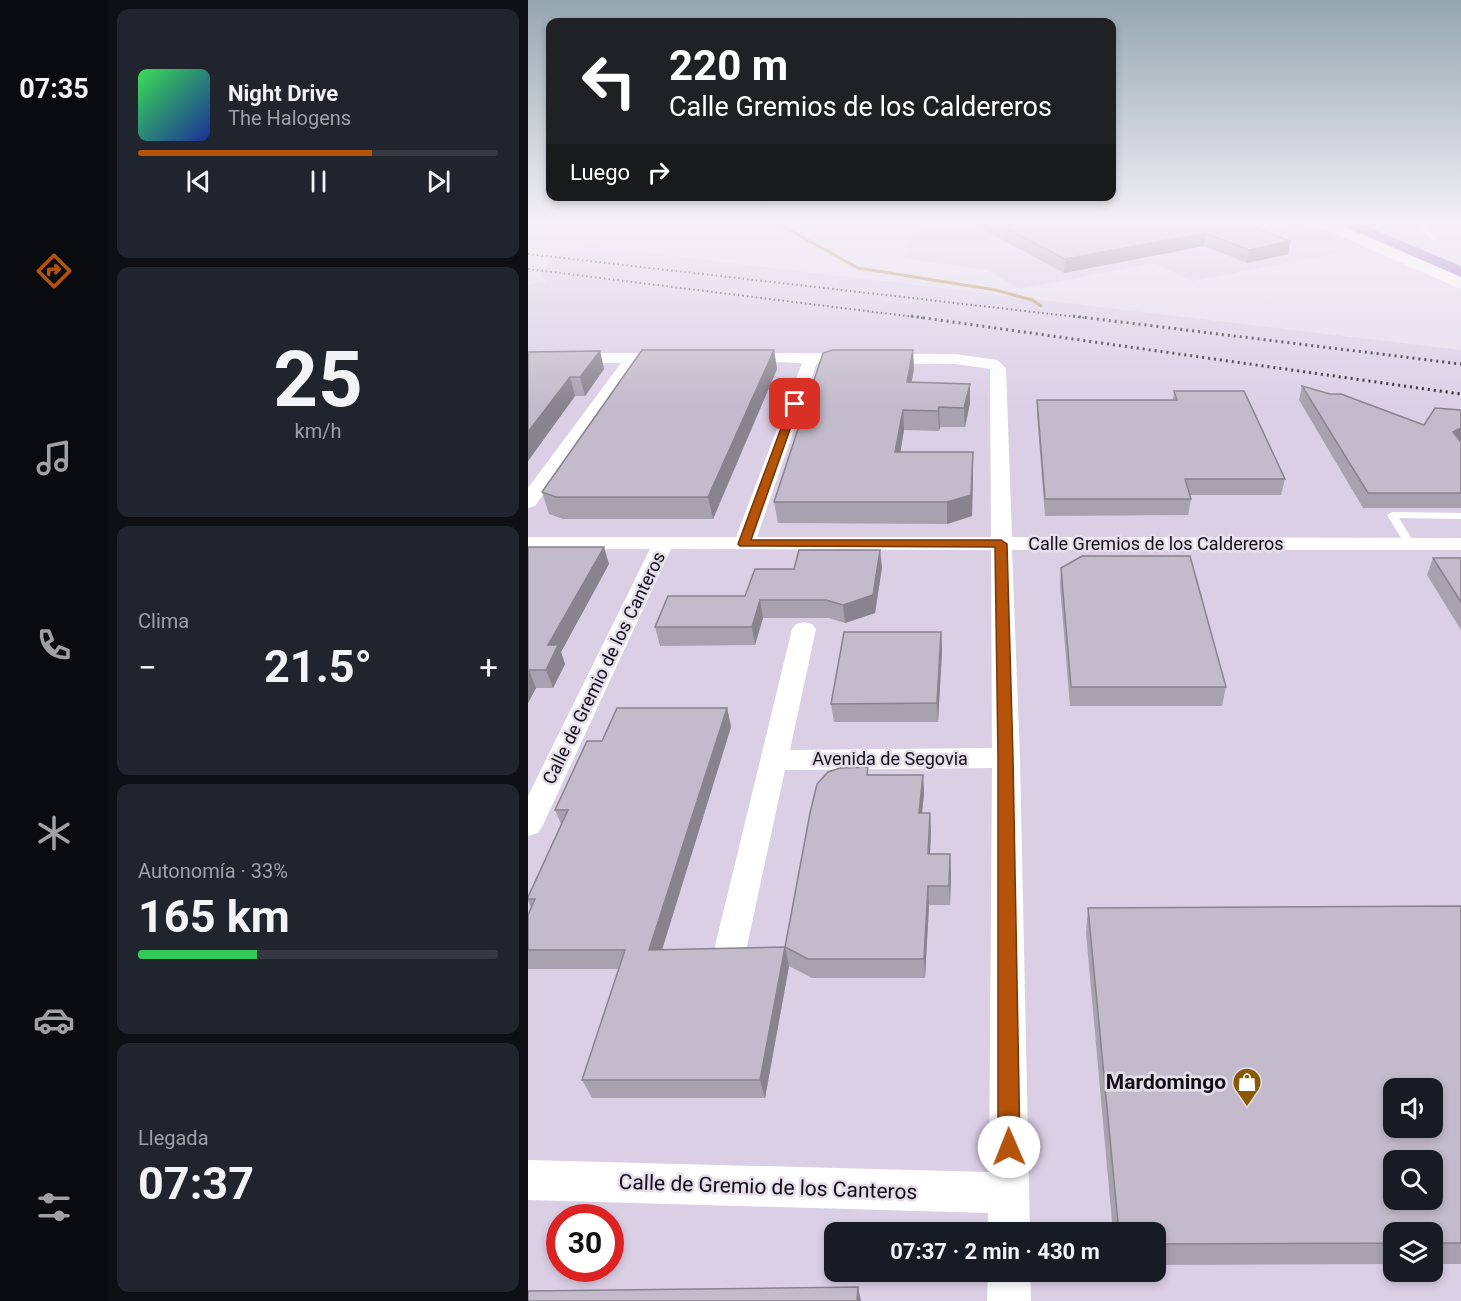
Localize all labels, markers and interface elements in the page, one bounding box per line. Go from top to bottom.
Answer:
text: 220 m [669,41,788,90]
icon: left [570,42,648,120]
text: 07:35 [19,73,89,105]
text: Night Drive [228,81,338,106]
text: Calle Gremios de los Caldereros [669,91,1052,123]
text: The Halogens [228,106,351,130]
icon: right [642,156,675,189]
text: Luego [570,160,630,185]
icon: previous [182,165,215,198]
icon: pause [302,165,335,198]
icon: next [422,165,455,198]
icon: directions [33,250,75,292]
text: 25 [273,334,363,425]
pin [769,378,820,429]
icon: arrive [778,387,811,420]
text: km/h [295,419,341,443]
icon: music [33,437,75,479]
street label: Calle Gremios de los Caldereros [1028,533,1284,554]
street label: Calle de Gremio de los Canteros [538,548,669,787]
text: Clima [138,609,189,633]
icon: phone [33,624,75,666]
text: 21.5° [264,640,372,693]
text: − [138,648,157,687]
text: + [479,648,498,687]
street label: Avenida de Segovia [812,748,968,769]
icon: climate [33,812,75,854]
text: Autonomía · 33% [138,859,288,883]
text: 165 km [138,890,290,943]
icon: car [33,999,75,1041]
shop icon: Mardomingo [1231,1066,1263,1108]
place label: Mardomingo [1106,1070,1226,1094]
map controls [1383,1078,1443,1282]
button: sound [1383,1078,1443,1138]
position arrow [977,1115,1041,1179]
text: Llegada [138,1126,209,1150]
button: search [1383,1150,1443,1210]
text: 07:37 [138,1157,254,1210]
street label: Calle de Gremio de los Canteros [618,1170,918,1204]
icon: filters [33,1186,75,1228]
speed limit sign: 30 [546,1204,624,1282]
button: layers [1383,1222,1443,1282]
text: 07:37 · 2 min · 430 m [890,1239,1100,1264]

